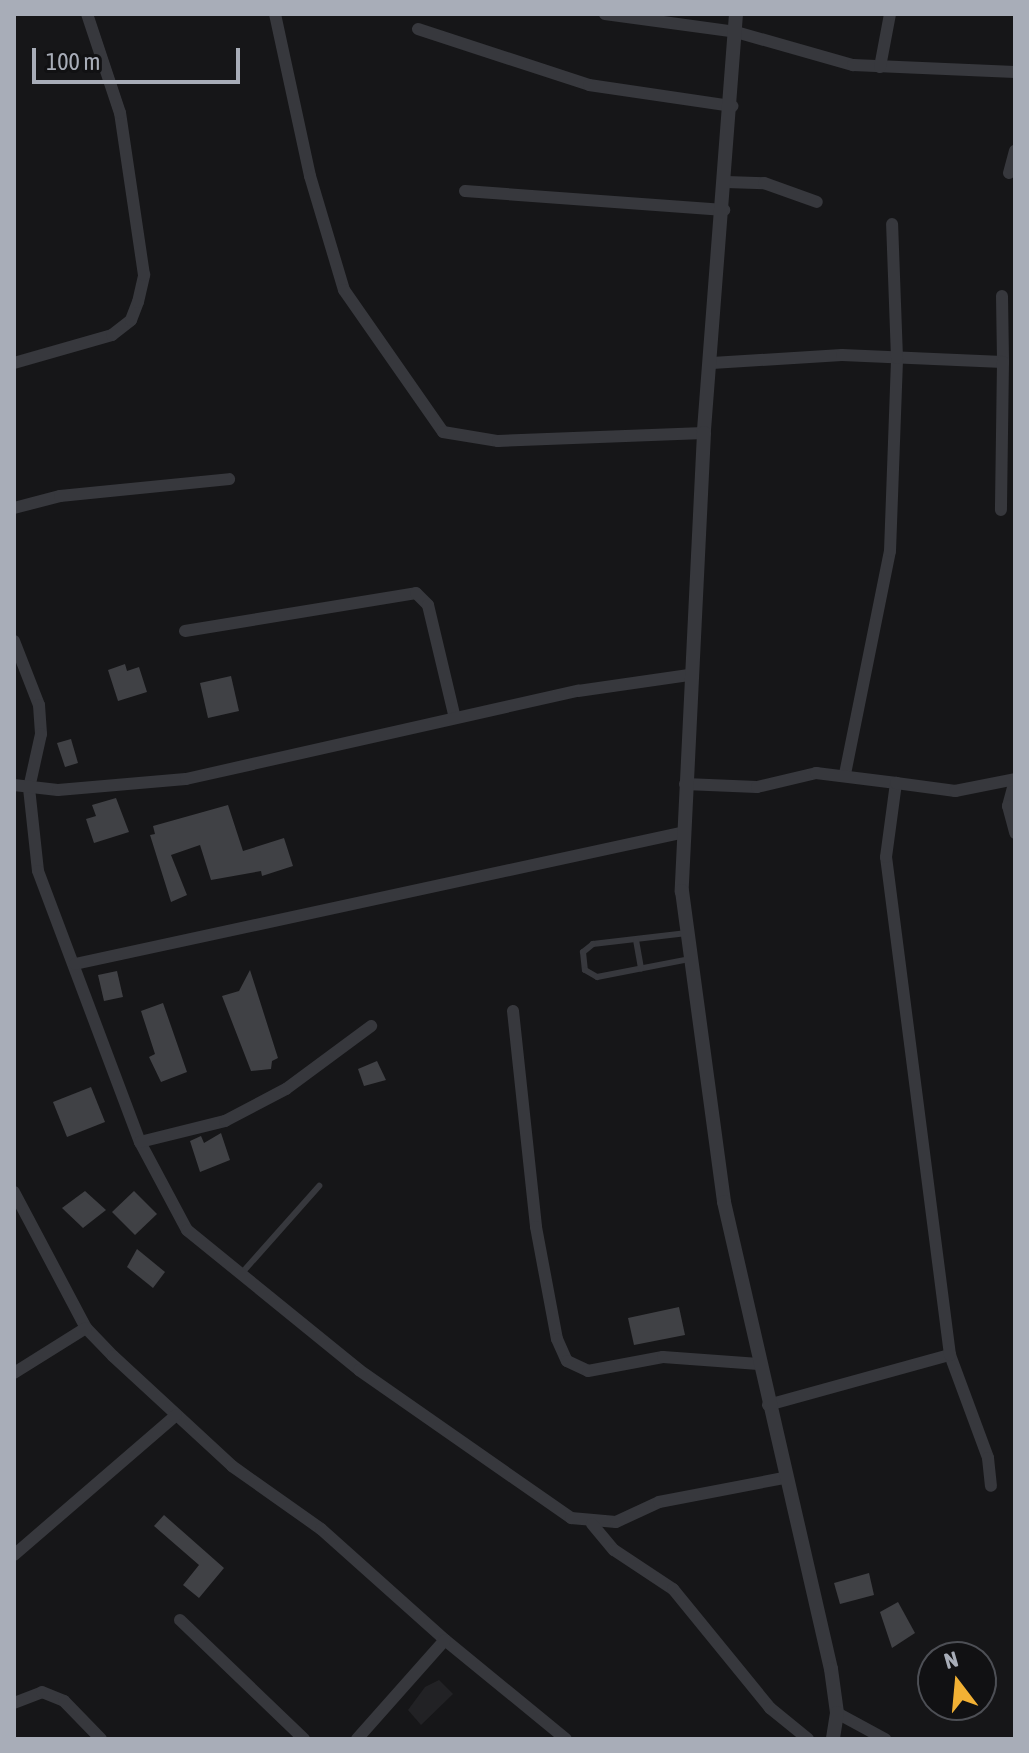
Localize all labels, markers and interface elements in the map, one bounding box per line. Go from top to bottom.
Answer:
scale bar [36,32,244,82]
text: 100 m [46,48,100,75]
north arrow [917,1641,997,1721]
text: N [941,1646,961,1674]

